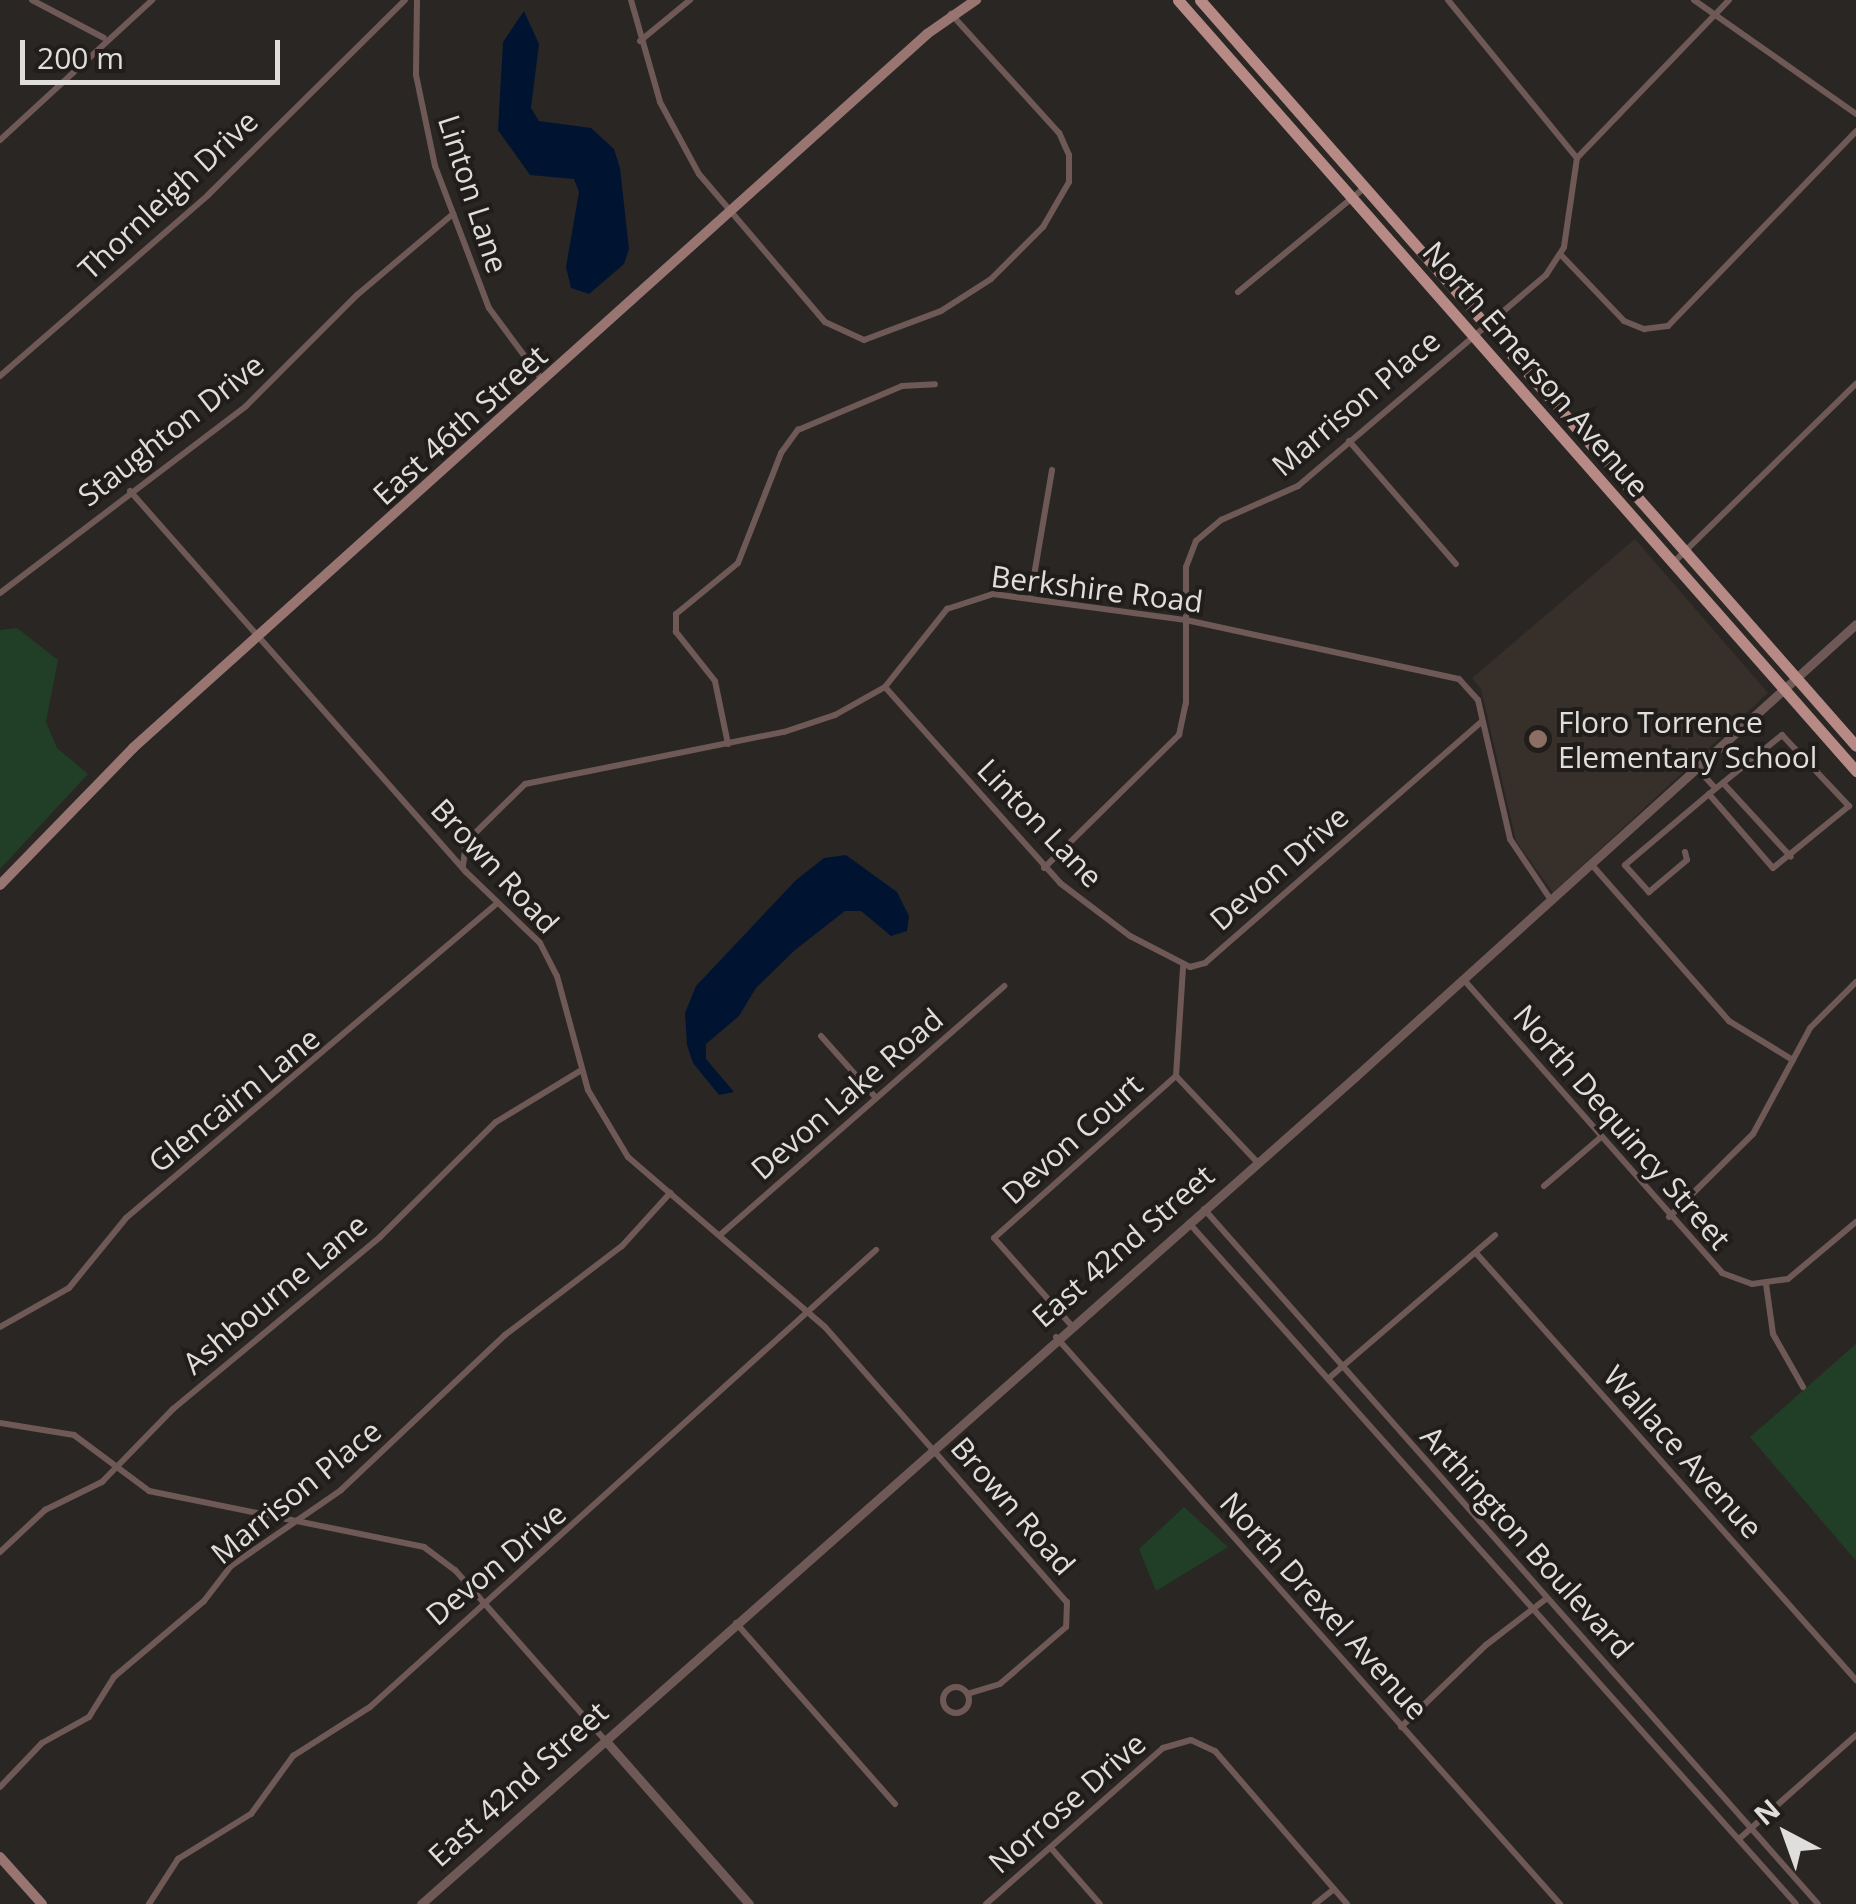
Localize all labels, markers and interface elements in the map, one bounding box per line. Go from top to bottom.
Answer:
scale bar [25,20,285,82]
text: 200 m [37,37,124,78]
street label: Thornleigh Drive [71,103,265,287]
street label: Linton Lane [431,110,515,278]
street label: North Emerson Avenue [1415,234,1657,504]
street label: Marrison Place [1265,322,1447,484]
street label: East 46th Street [366,338,554,512]
street label: Staughton Drive [71,346,271,514]
street label: Berkshire Road [989,558,1205,620]
place label: Floro Torrence Elementary School [1558,704,1817,774]
marker: Floro Torrence Elementary School [1527,728,1549,750]
street label: Linton Lane [970,751,1110,895]
street label: Brown Road [424,791,566,941]
street label: Devon Drive [1203,798,1355,938]
street label: North Dequincy Street [1506,997,1738,1257]
street label: Devon Lake Road [744,1001,950,1187]
street label: Glencairn Lane [141,1020,327,1180]
street label: Devon Court [995,1067,1149,1211]
street label: East 42nd Street [1025,1157,1221,1335]
street label: Ashbourne Lane [176,1207,374,1381]
street label: Wallace Avenue [1596,1358,1770,1546]
street label: Marrison Place [204,1413,388,1571]
street label: Arthington Boulevard [1413,1418,1641,1666]
street label: Brown Road [943,1430,1083,1582]
street label: North Drexel Avenue [1213,1485,1435,1727]
street label: Devon Drive [419,1495,573,1633]
street label: East 42nd Street [421,1694,615,1874]
street label: Norrose Drive [981,1725,1153,1881]
north arrow [1736,1784,1836,1884]
text: N [1745,1790,1787,1833]

